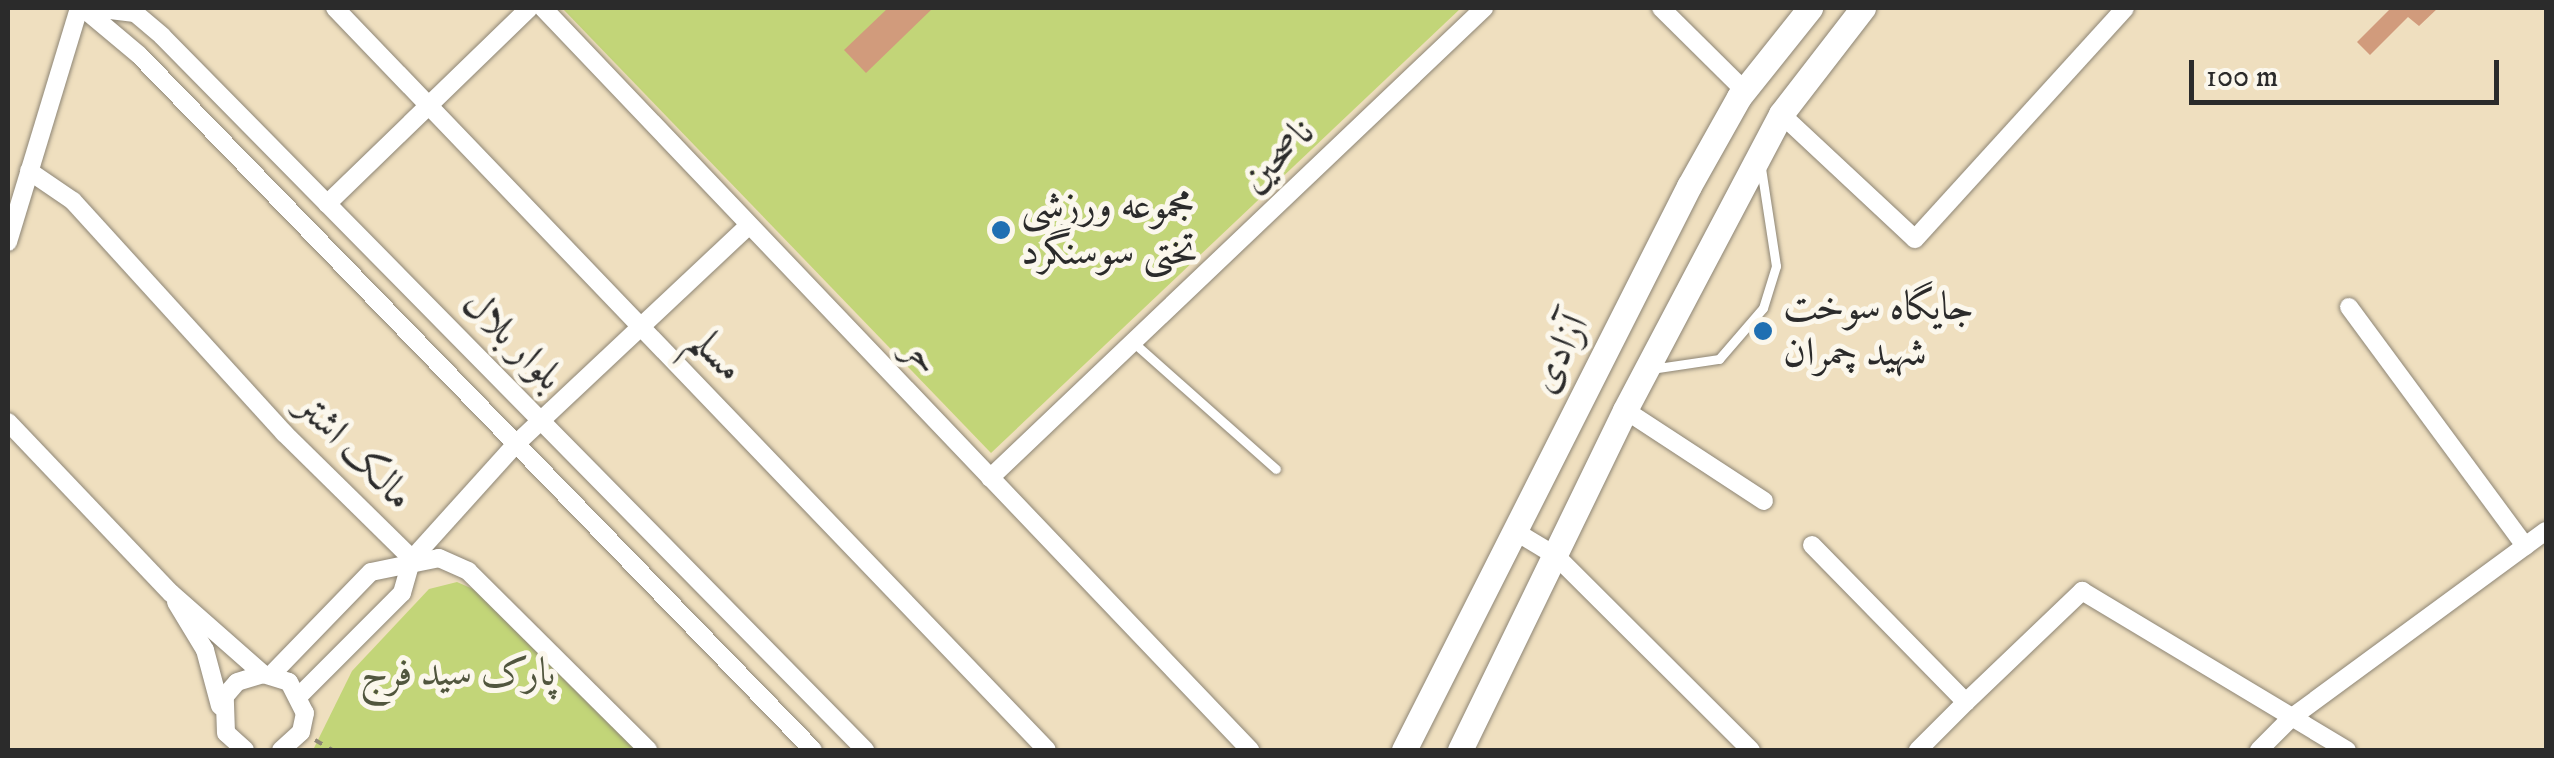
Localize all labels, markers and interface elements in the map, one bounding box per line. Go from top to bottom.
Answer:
scale bar [2194,40,2504,102]
text: 100 m [2206,59,2278,96]
street label: ناصحین [1231,109,1325,203]
place label: مجموعه ورزشی تختی سوسنگرد [1021,183,1198,277]
marker: مجموعه ورزشی تختی سوسنگرد [990,219,1012,241]
street label: بلوار بلال [452,281,572,401]
place label: جایگاه سوخت شهید چمران [1783,284,1974,378]
street label: آزادی [1520,307,1600,401]
street label: مسلم [679,318,753,392]
marker: جایگاه سوخت شهید چمران [1752,320,1774,342]
street label: حر [892,327,950,385]
street label: مالک اشتر [285,383,423,521]
park label: پارک سید فرج [360,650,556,698]

